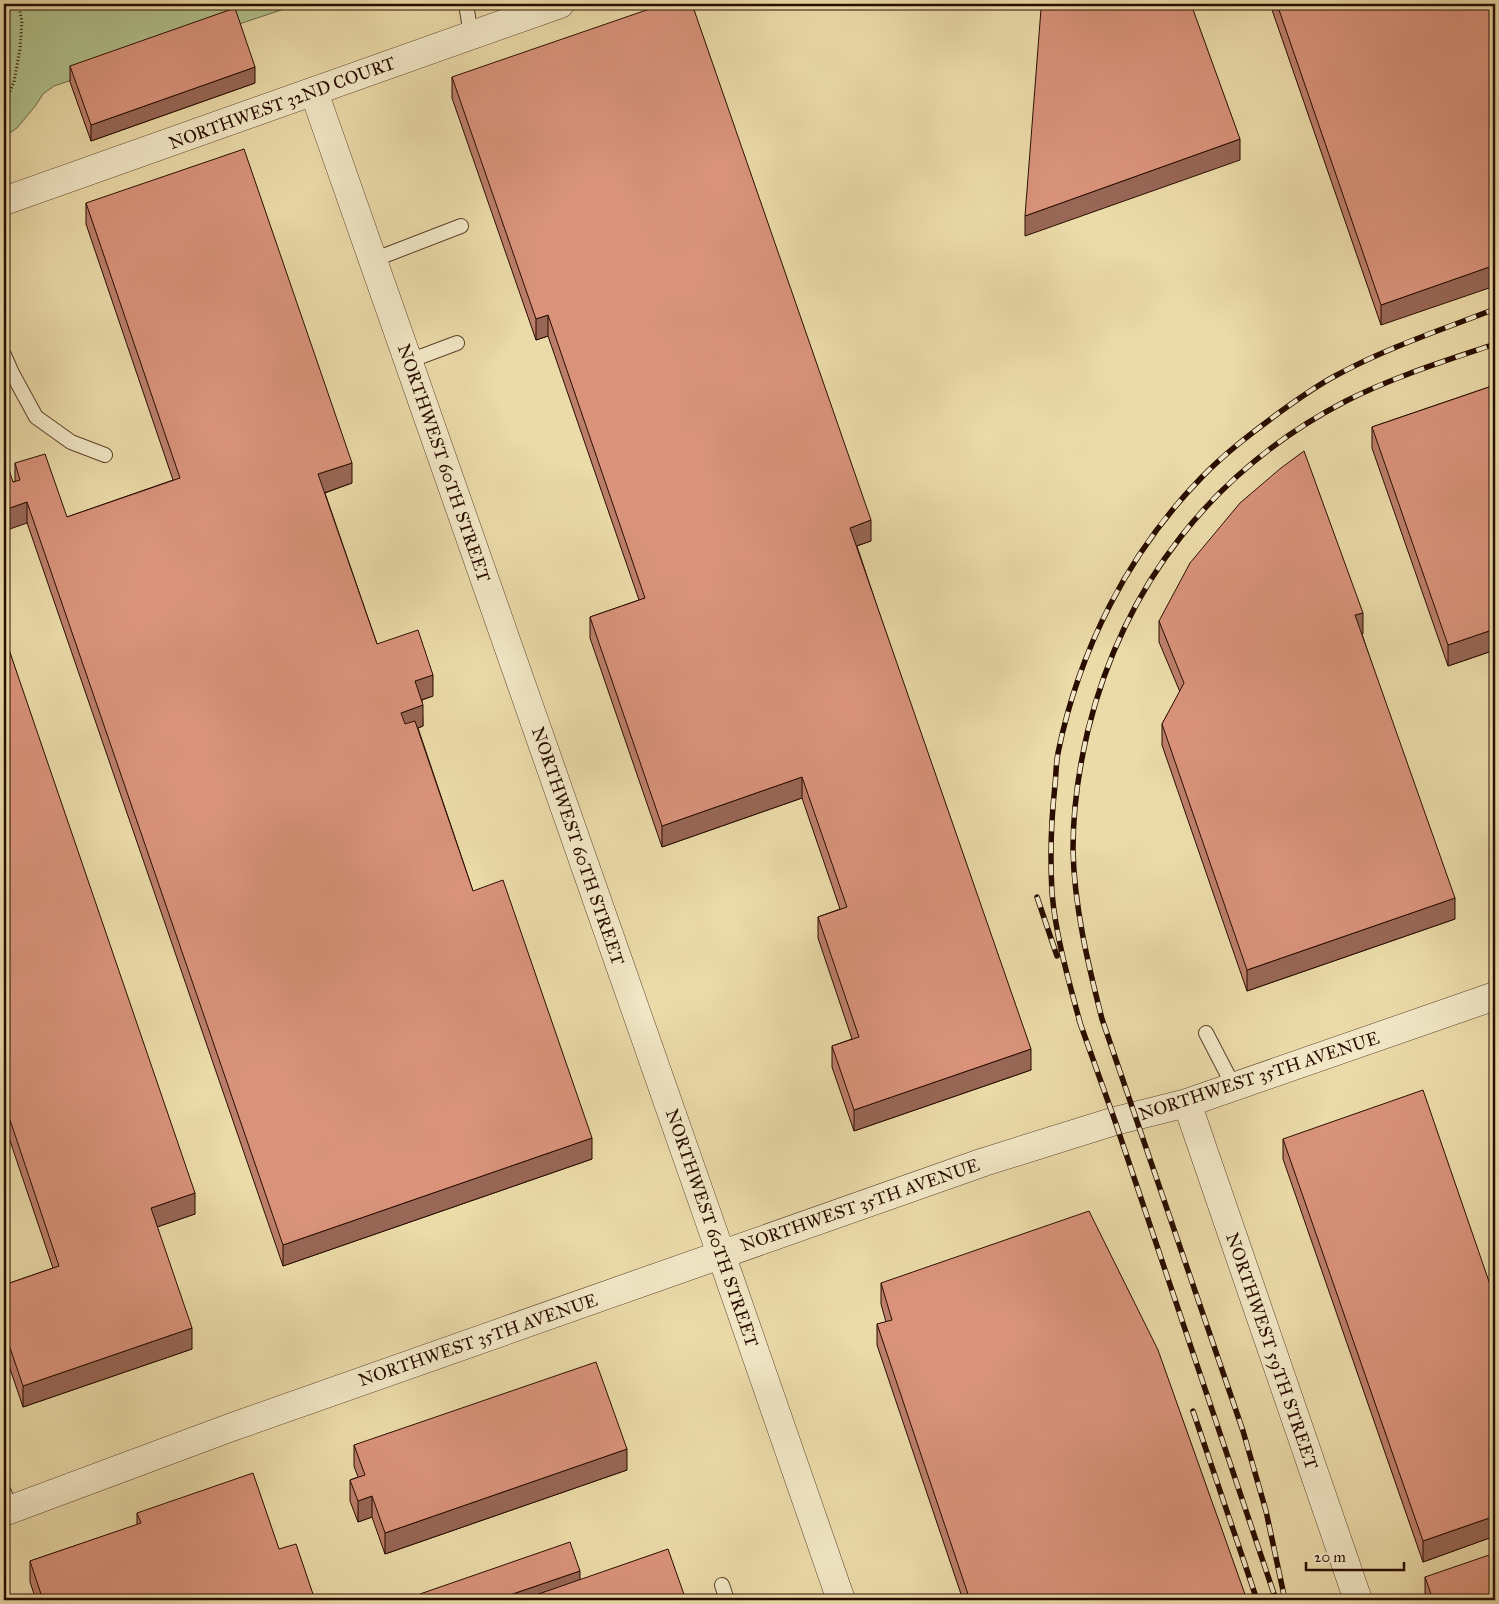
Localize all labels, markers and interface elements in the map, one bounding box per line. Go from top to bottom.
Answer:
street label: NORTHWEST 32ND COURT [166,52,398,154]
street label: NORTHWEST 60TH STREET [393,341,495,585]
street label: NORTHWEST 60TH STREET [527,724,629,968]
street label: NORTHWEST 35TH AVENUE [1136,1027,1382,1125]
street label: NORTHWEST 60TH STREET [661,1106,763,1350]
street label: NORTHWEST 35TH AVENUE [738,1154,983,1256]
street label: NORTHWEST 59TH STREET [1221,1230,1323,1472]
street label: NORTHWEST 35TH AVENUE [356,1289,601,1391]
scale bar [1306,1539,1404,1571]
text: 20 m [1314,1548,1346,1566]

